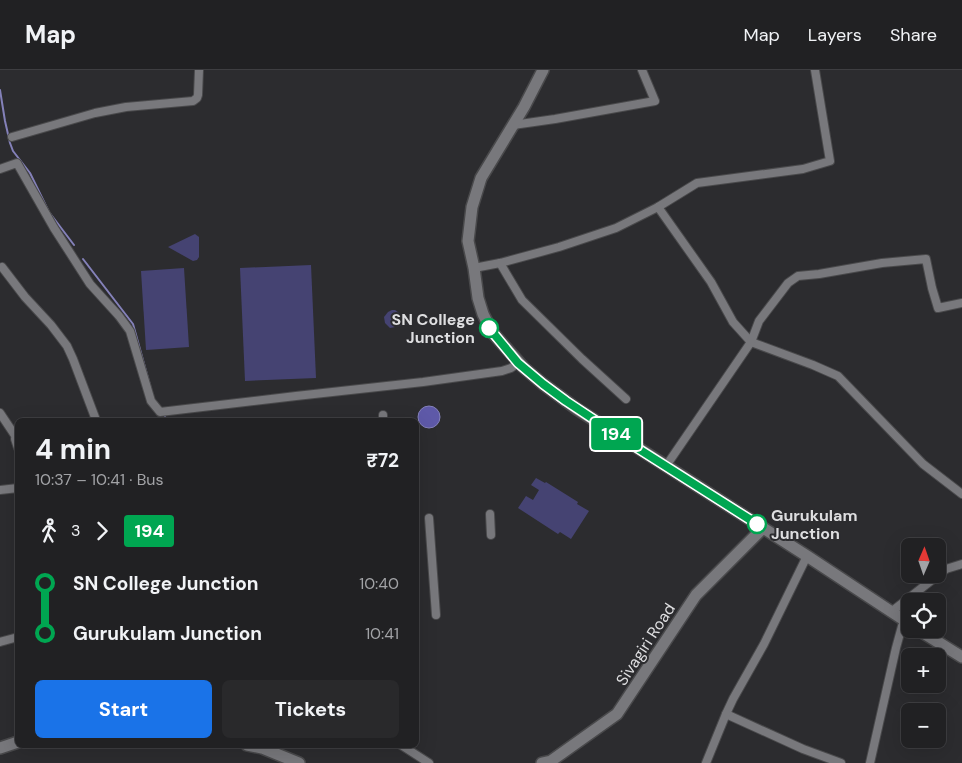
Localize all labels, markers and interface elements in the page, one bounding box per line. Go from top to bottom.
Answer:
text: Map [25,19,76,50]
text: Map [744,23,780,47]
text: Layers [808,23,862,47]
text: Share [890,23,937,47]
place label: SN College Junction [392,309,475,348]
marker: SN College Junction [479,318,499,338]
line badge: 194 [587,418,645,450]
text: 194 [601,422,631,446]
text: 4 min [35,431,111,468]
text: ₹72 [366,448,399,473]
text: 10:37 – 10:41 · Bus [35,469,164,490]
place label: Gurukulam Junction [771,505,858,544]
marker: Gurukulam Junction [747,514,767,534]
icon: walk [35,517,63,545]
icon: forward [88,517,116,545]
text: 194 [134,519,164,543]
text: 3 [71,520,80,541]
north arrow [901,538,946,582]
map controls [901,538,946,748]
text: SN College Junction [73,571,258,596]
text: 10:40 [359,573,399,594]
button: locate [901,593,946,638]
street label: Sivagiri Road [611,599,680,689]
text: Gurukulam Junction [73,621,262,646]
text: 10:41 [365,623,399,644]
button: + [901,648,946,693]
button: Start [35,680,212,738]
button: Tickets [222,680,399,738]
button: − [901,703,946,748]

